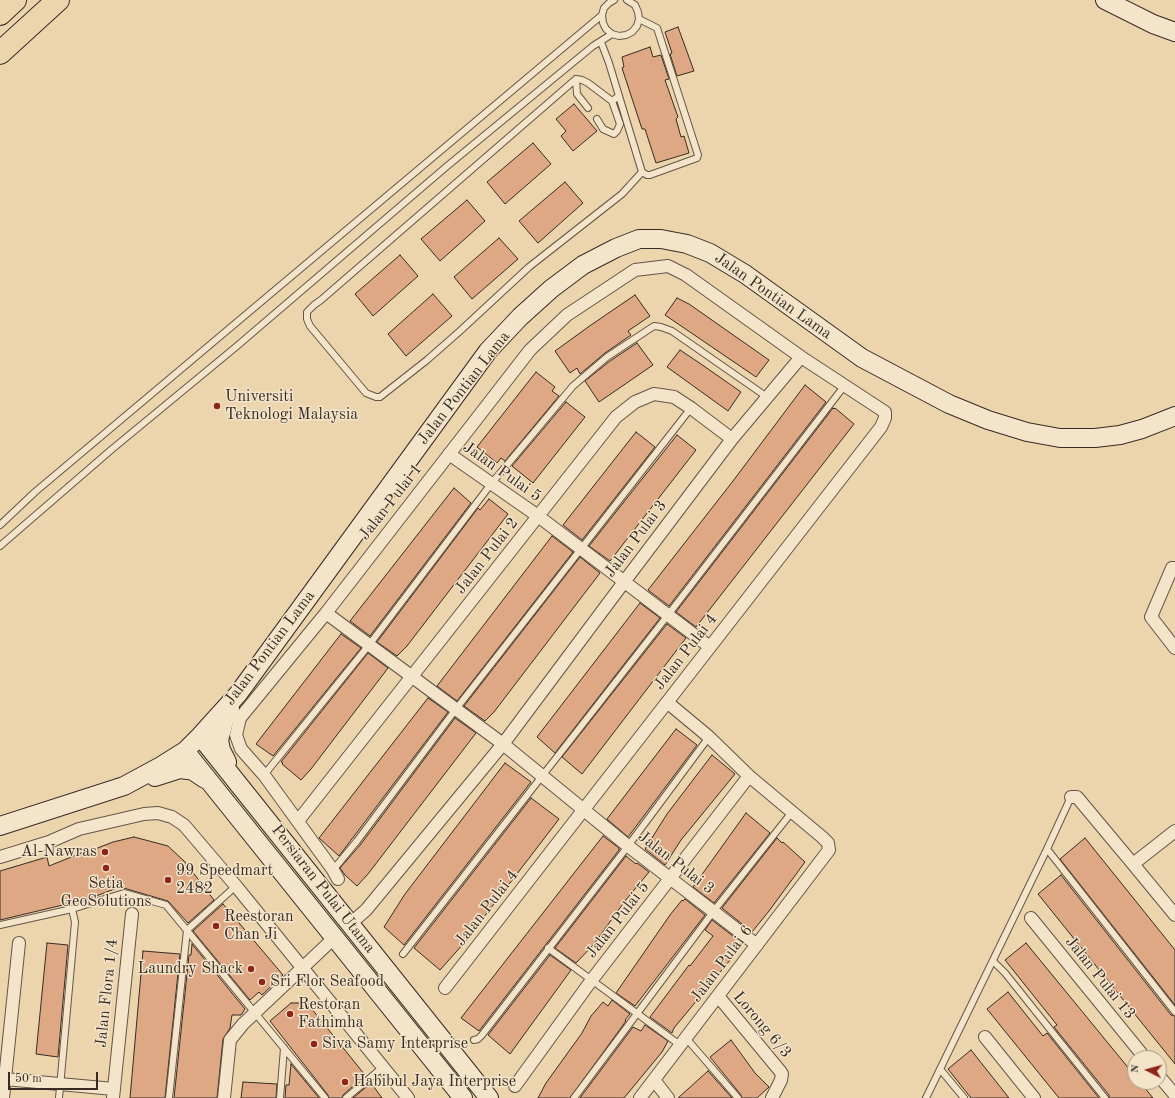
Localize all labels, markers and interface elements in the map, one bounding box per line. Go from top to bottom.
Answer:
street label: Jalan Pontian Lama [711,248,835,344]
street label: Jalan Pontian Lama [414,327,514,449]
place label: Universiti Teknologi Malaysia [225,387,358,425]
marker: Universiti Teknologi Malaysia [212,401,222,411]
street label: Jalan Pulai 5 [459,438,545,506]
street label: Jalan Pulai 1 [355,460,427,544]
street label: Jalan Pulai 3 [601,497,671,581]
street label: Jalan Pulai 2 [451,514,523,598]
street label: Jalan Pontian Lama [221,587,319,709]
street label: Jalan Pulai 4 [650,610,722,694]
street label: Persiaran Pulai Utama [267,821,379,957]
street label: Jalan Pulai 3 [634,827,718,899]
place label: Al-Nawras [21,842,97,862]
marker: Al-Nawras [100,847,110,857]
place label: 99 Speedmart 2482 [176,861,273,899]
marker: Setia GeoSolutions [101,863,111,873]
street label: Jalan Pulai 4 [451,866,523,950]
place label: Setia GeoSolutions [61,874,151,912]
marker: 99 Speedmart 2482 [163,875,173,885]
street label: Jalan Pulai 5 [582,878,654,962]
place label: Reestoran Chan Ji [224,907,294,945]
marker: Reestoran Chan Ji [211,921,221,931]
street label: Jalan Pulai 6 [687,922,757,1006]
street label: Jalan Pulai 13 [1061,933,1139,1023]
street label: Jalan Flora 1/4 [92,937,122,1049]
place label: Laundry Shack [137,959,243,979]
marker: Laundry Shack [246,964,256,974]
place label: Sri Flor Seafood [270,972,384,992]
marker: Sri Flor Seafood [257,977,267,987]
street label: Lorong 6/3 [729,988,795,1062]
place label: Restoran Fathimha [298,995,364,1033]
marker: Restoran Fathimha [285,1009,295,1019]
place label: Siva Samy Interprise [322,1034,468,1054]
marker: Siva Samy Interprise [309,1039,319,1049]
north arrow [1127,1050,1167,1090]
scale bar [10,1064,100,1090]
text: N [1130,1064,1141,1074]
place label: Habibul Jaya Interprise [353,1072,516,1092]
text: 50 m [15,1073,42,1085]
marker: Habibul Jaya Interprise [340,1077,350,1087]

